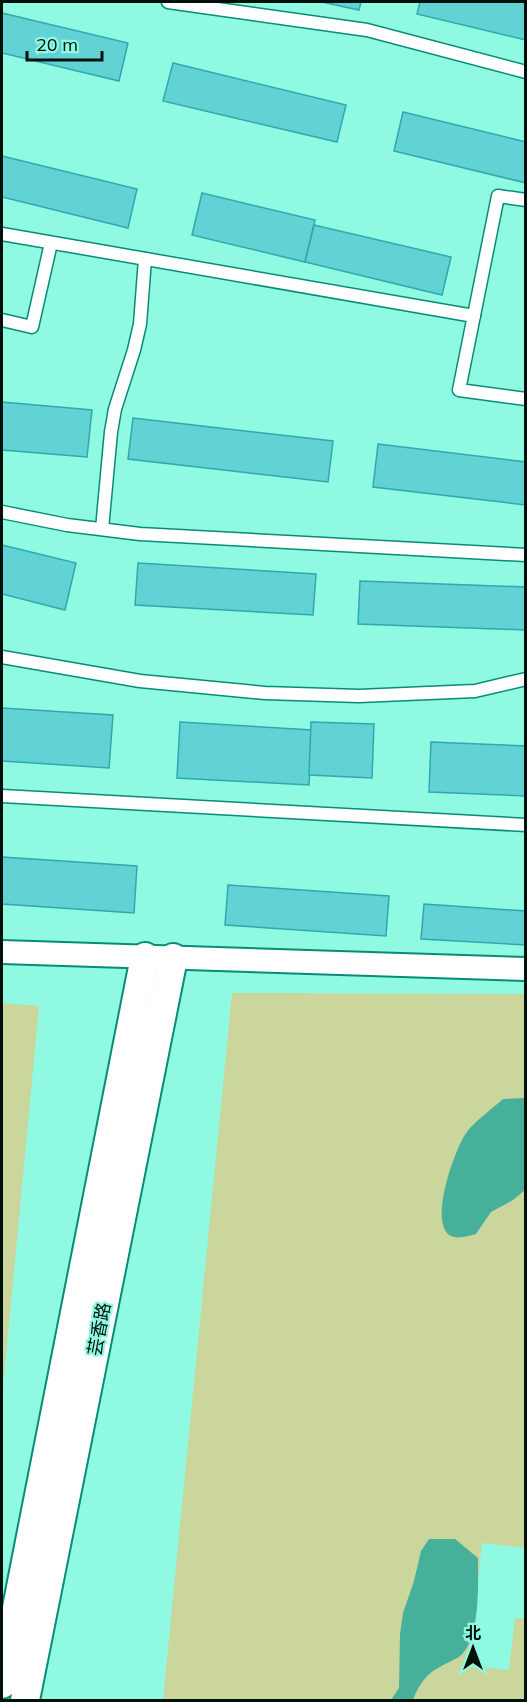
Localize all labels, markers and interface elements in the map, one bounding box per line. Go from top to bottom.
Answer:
scale bar [27,24,102,62]
text: 20 m [36,33,78,56]
street label: 芸香路 [83,1300,115,1358]
north arrow [443,1618,503,1678]
text: 北 [465,1623,481,1643]

